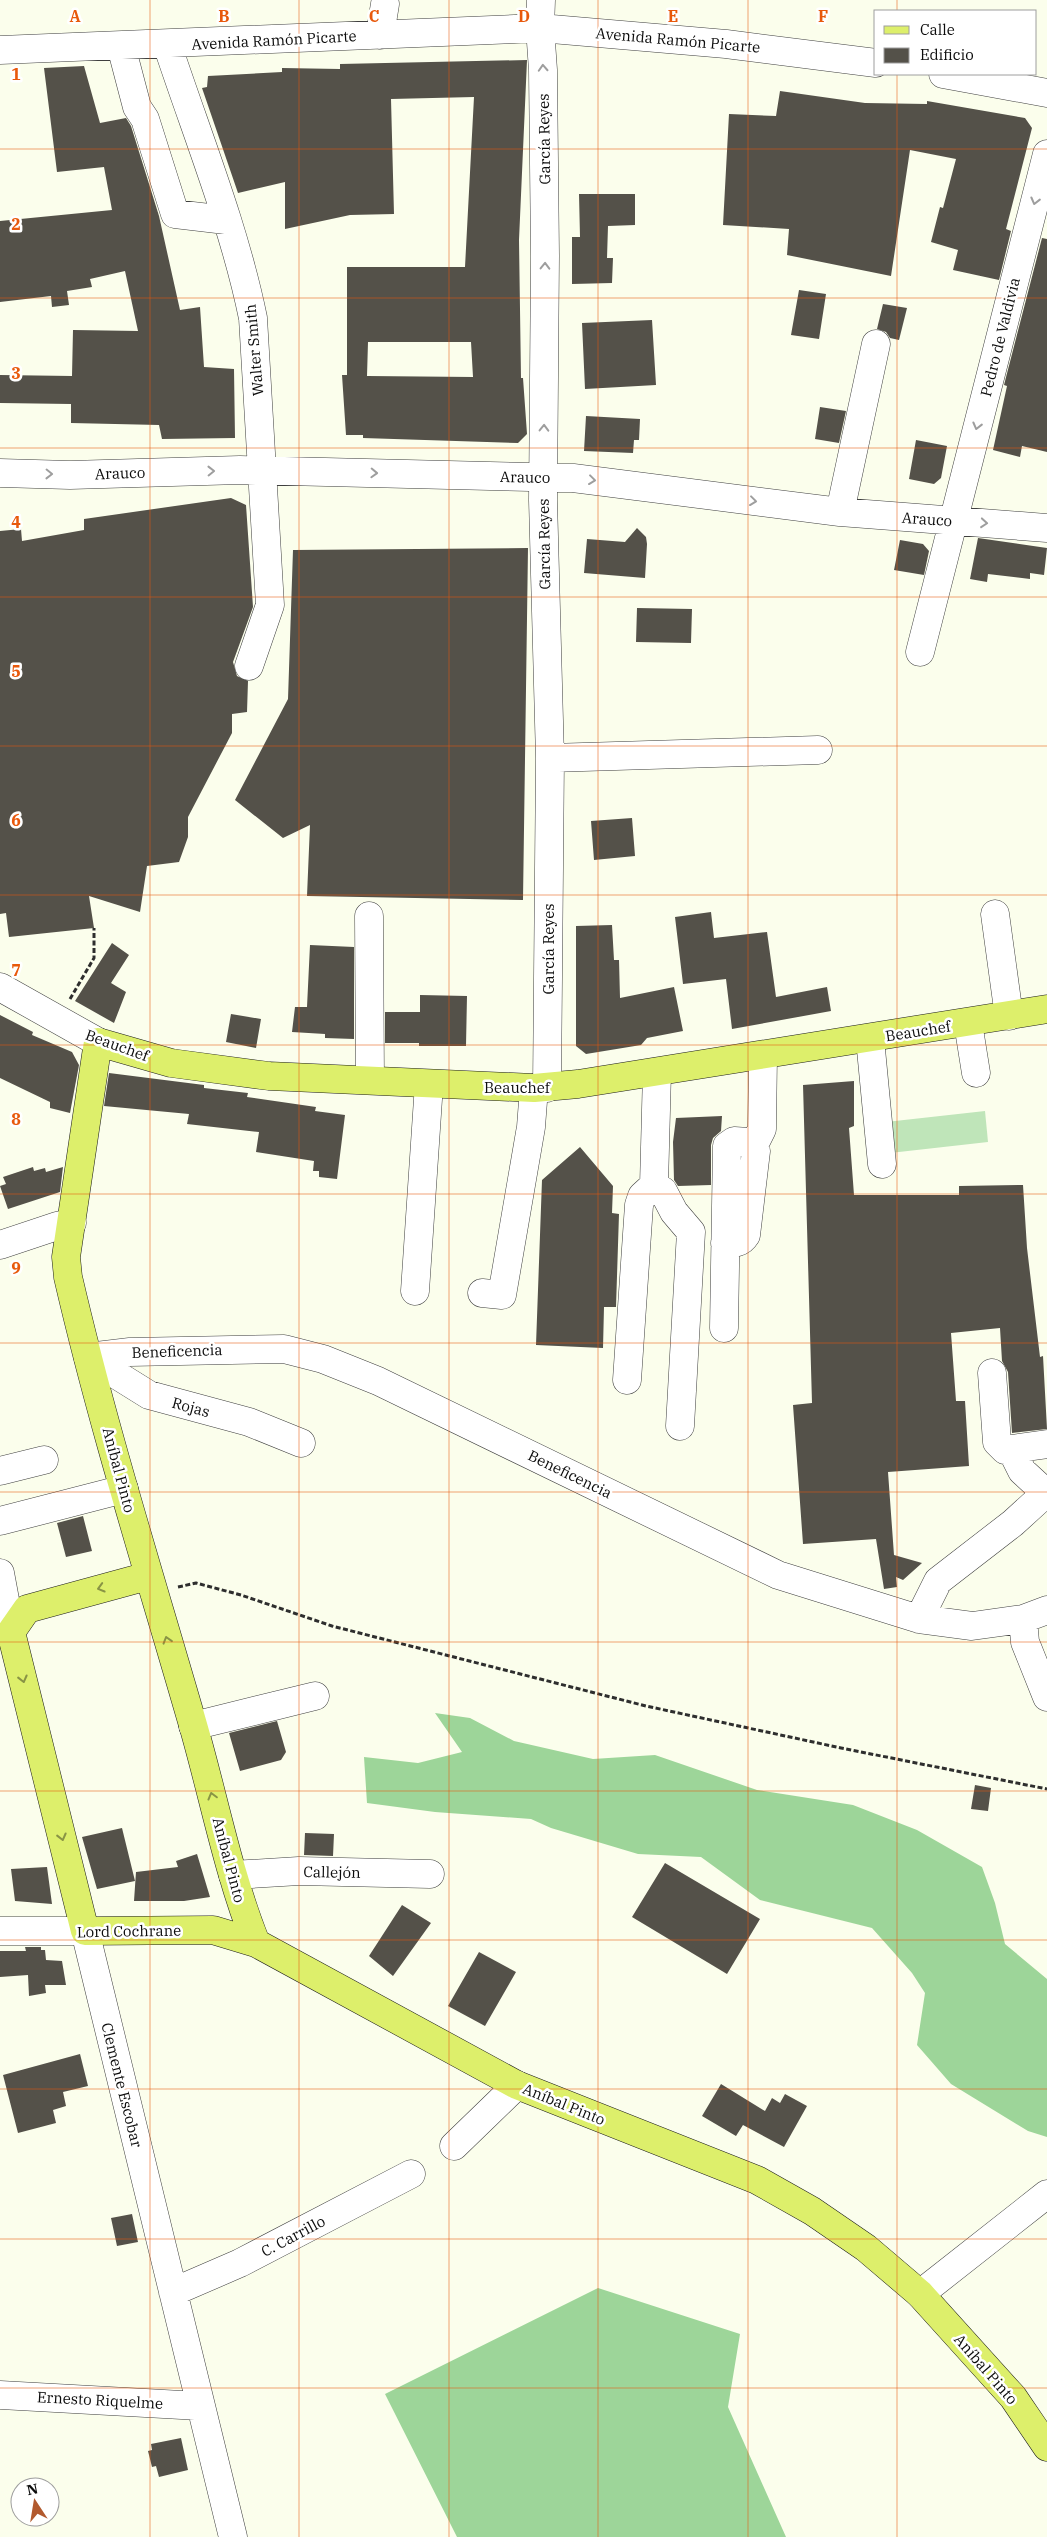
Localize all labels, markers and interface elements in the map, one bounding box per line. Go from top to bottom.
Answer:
text: A [69,6,81,26]
text: B [218,6,230,26]
text: C [369,6,379,26]
text: D [518,6,530,26]
text: E [668,6,678,26]
text: F [818,6,828,26]
legend [874,10,1037,75]
text: Calle [920,20,955,39]
street label: Avenida Ramón Picarte [595,23,761,57]
street label: Avenida Ramón Picarte [191,26,357,54]
text: Edificio [920,45,974,64]
text: 1 [11,64,21,84]
one-way arrow [537,64,548,72]
street label: García Reyes [534,93,554,185]
one-way arrow [1030,196,1041,205]
text: 2 [11,214,21,234]
one-way arrow [540,262,550,270]
street label: Pedro de Valdivia [976,275,1024,399]
street label: Walter Smith [241,303,267,397]
text: 3 [11,363,21,383]
one-way arrow [973,422,983,430]
one-way arrow [538,424,549,432]
street label: Arauco [94,463,146,483]
one-way arrow [208,466,215,476]
street label: Arauco [500,467,550,487]
one-way arrow [370,468,378,478]
one-way arrow [45,469,53,479]
one-way arrow [587,475,596,485]
one-way arrow [749,495,757,506]
street label: García Reyes [534,498,554,590]
street label: Arauco [901,508,953,530]
text: 4 [11,512,21,532]
one-way arrow [980,518,988,529]
text: 5 [11,661,21,681]
text: 6 [11,810,21,830]
street label: García Reyes [539,904,558,994]
text: 7 [11,960,21,980]
street label: Beauchef [884,1016,953,1046]
street label: Beauchef [83,1025,152,1065]
street label: Beauchef [484,1078,551,1097]
text: 8 [11,1109,21,1129]
text: 9 [11,1258,21,1278]
street label: Beneficencia [131,1340,223,1362]
street label: Rojas [170,1393,212,1421]
street label: Aníbal Pinto [99,1425,139,1515]
street label: Beneficencia [525,1445,615,1503]
one-way arrow [97,1582,105,1592]
one-way arrow [163,1636,173,1644]
one-way arrow [17,1675,28,1684]
one-way arrow [207,1791,218,1800]
street label: Aníbal Pinto [209,1815,249,1905]
one-way arrow [56,1833,66,1841]
street label: Callejón [303,1862,361,1882]
street label: Lord Cochrane [77,1921,181,1941]
street label: Clemente Escobar [97,2021,147,2150]
street label: Aníbal Pinto [520,2079,608,2129]
street label: C. Carrillo [258,2211,328,2261]
street label: Aníbal Pinto [950,2330,1022,2408]
street label: Ernesto Riquelme [36,2387,164,2413]
north arrow [10,2477,60,2527]
text: N [25,2479,40,2499]

